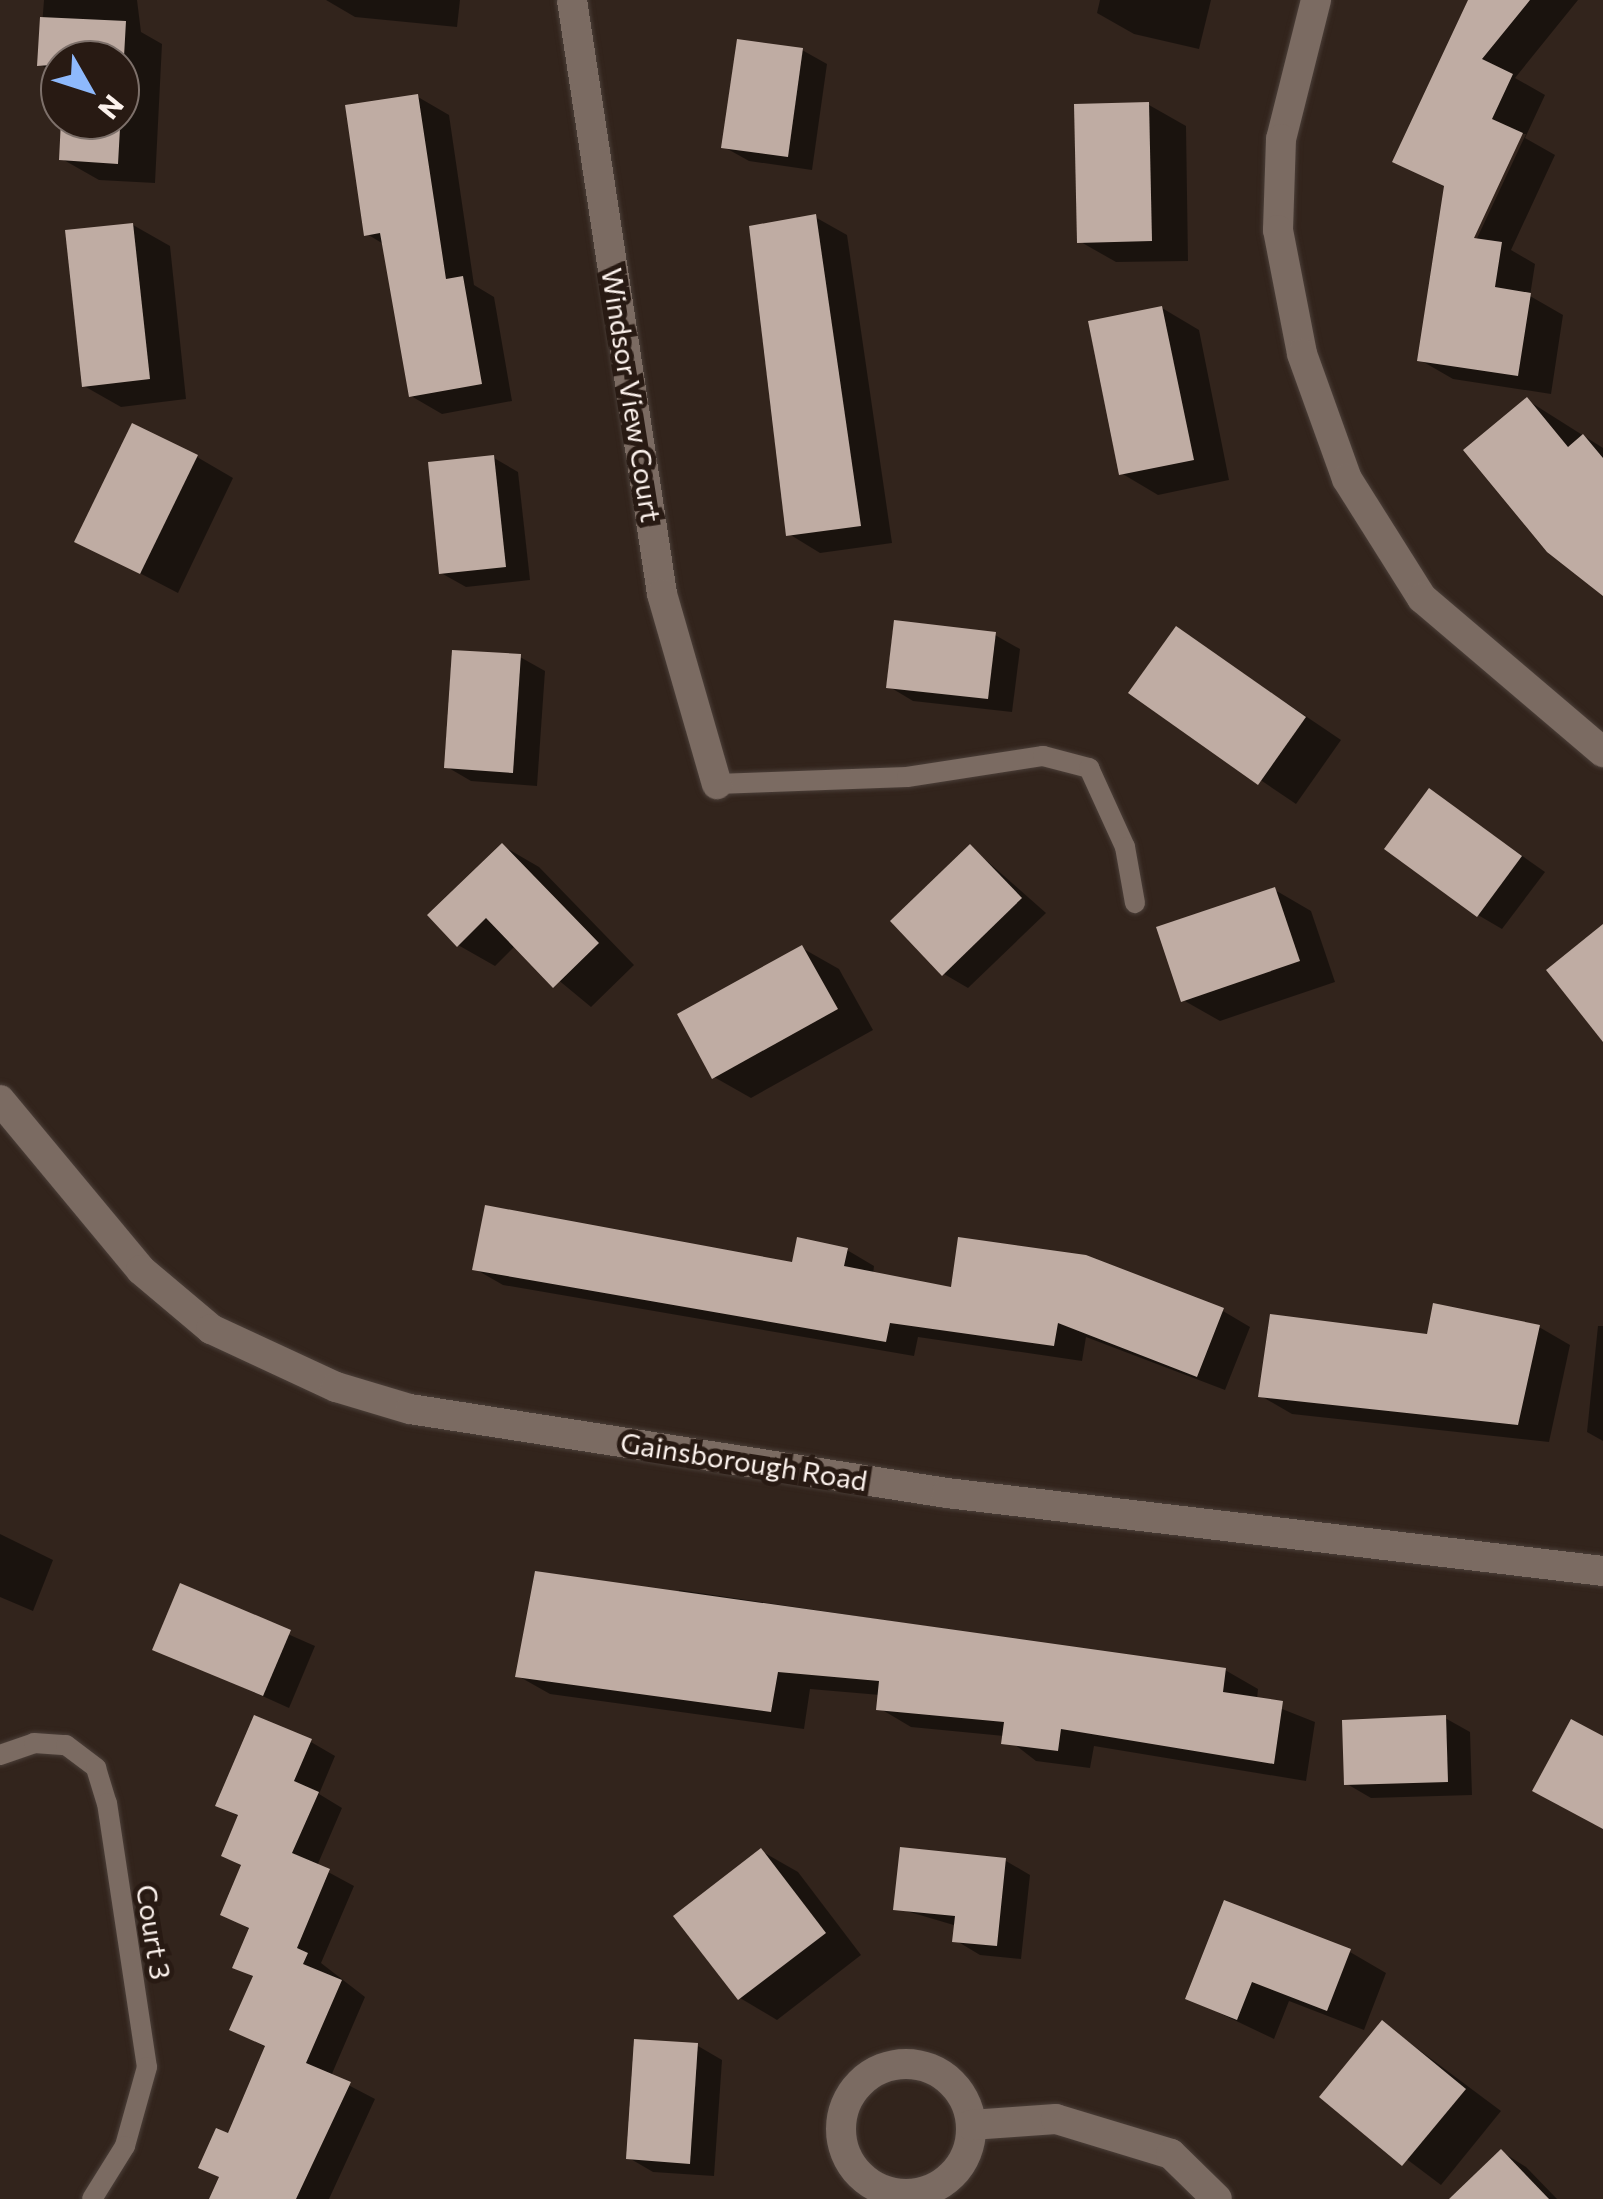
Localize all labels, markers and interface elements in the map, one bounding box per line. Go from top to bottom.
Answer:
north arrow [40,40,140,140]
text: N [92,89,132,126]
street label: Windsor View Court [595,266,669,524]
street label: Gainsborough Road [618,1425,870,1497]
street label: Court 3 [130,1882,178,1982]

